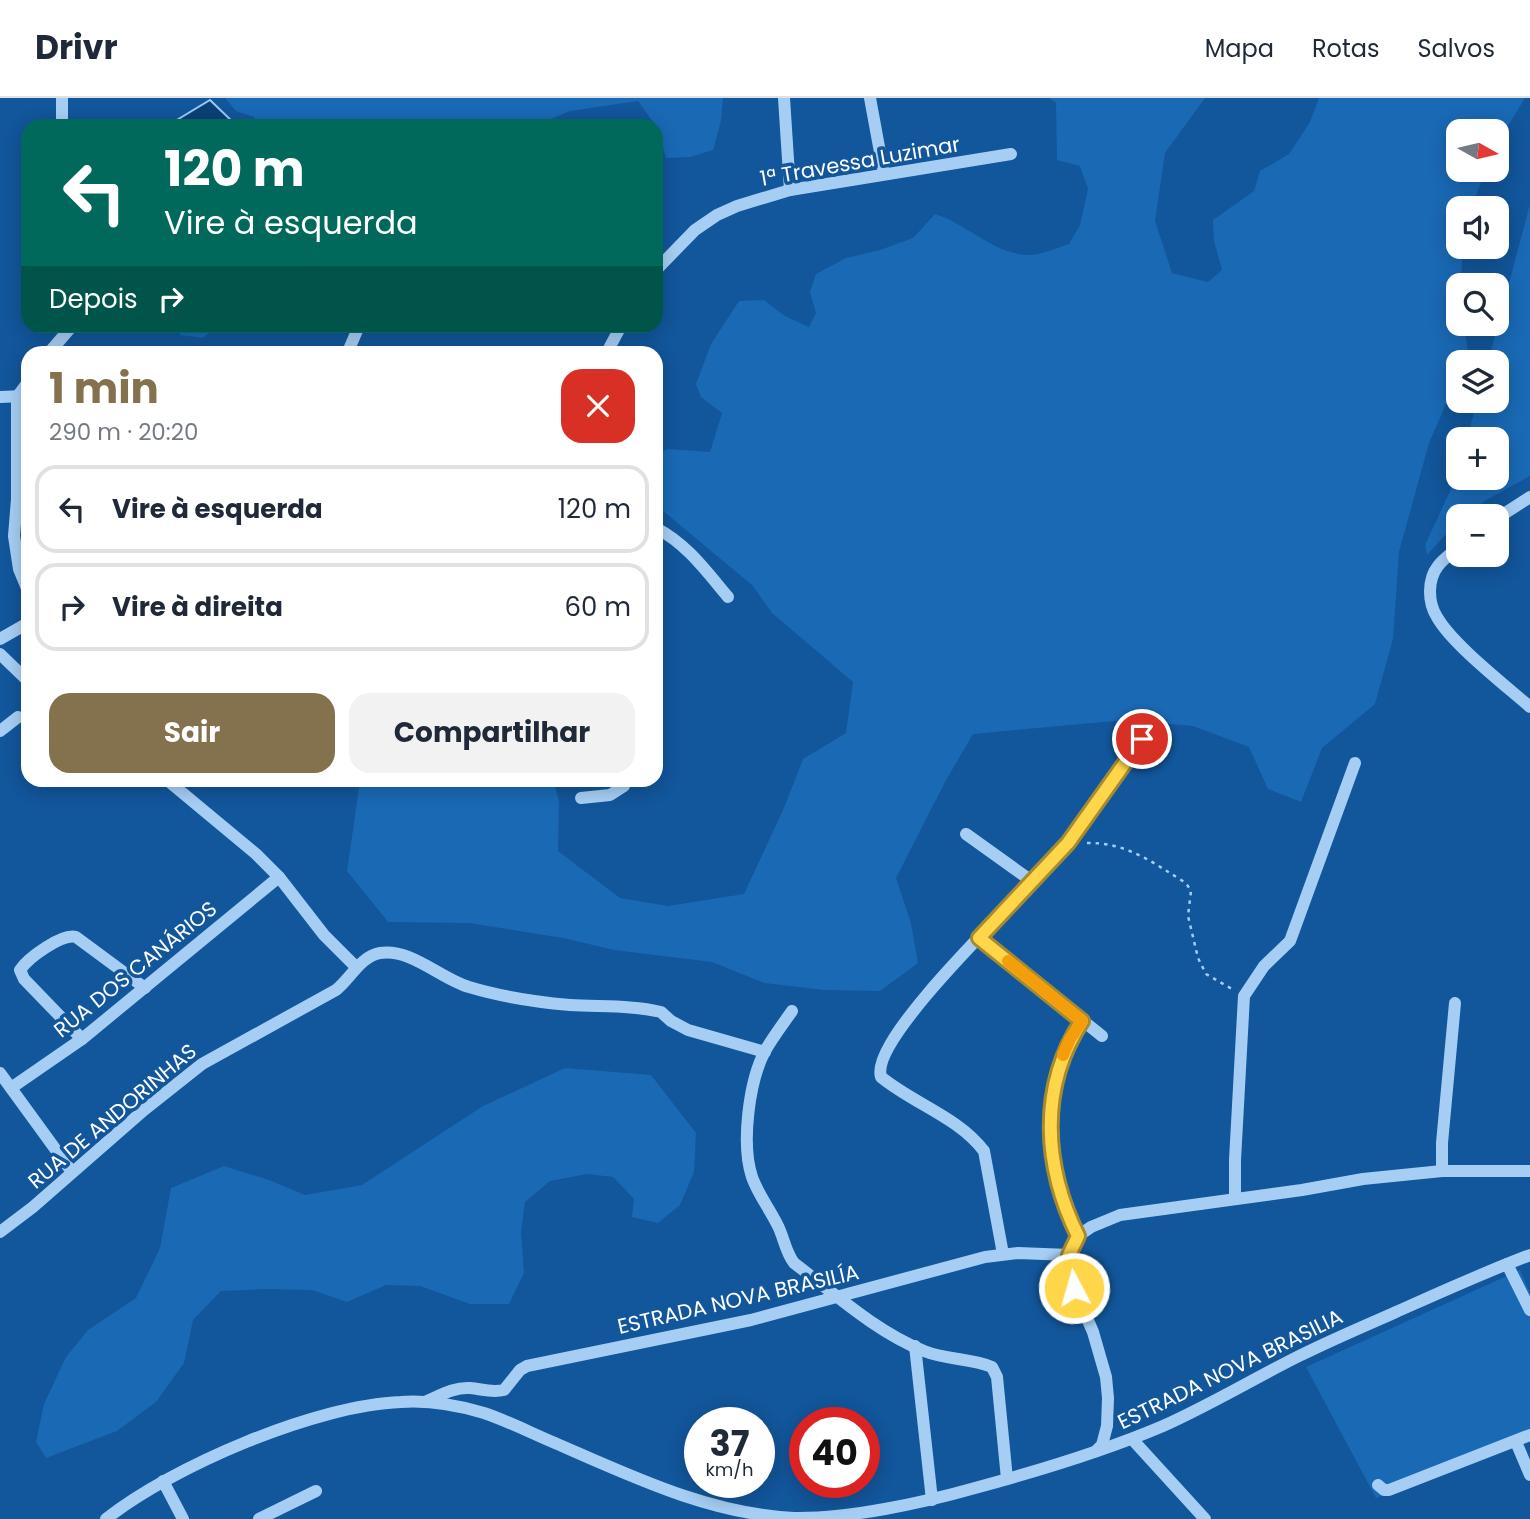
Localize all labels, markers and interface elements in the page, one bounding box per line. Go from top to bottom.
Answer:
text: Drivr [35,24,118,71]
text: Mapa [1205,32,1274,65]
text: Rotas [1312,32,1379,65]
text: Salvos [1417,32,1495,65]
north arrow [1446,119,1508,182]
map controls [1446,119,1509,567]
street label: 1ª Travessa Luzimar [758,129,962,193]
text: 120 m [164,135,305,203]
icon: left [49,147,140,238]
button: sound [1446,196,1509,259]
text: Vire à esquerda [164,200,418,245]
button: search [1446,273,1509,336]
icon: right [152,280,190,318]
text: Depois [49,281,138,317]
button: layers [1446,350,1509,413]
text: 1 min [49,359,159,418]
button: close [561,369,635,443]
text: 290 m · 20:20 [49,416,198,448]
button: + [1446,427,1509,490]
icon: left [53,490,91,528]
text: Vire à esquerda [112,491,323,527]
text: 120 m [558,491,631,527]
button: − [1446,504,1509,567]
icon: right [53,588,91,626]
text: Vire à direita [112,589,283,625]
text: 60 m [564,589,631,625]
button: Sair [49,693,335,773]
button: Compartilhar [349,693,635,773]
pin [1112,709,1172,769]
icon: arrive [1123,720,1161,758]
street label: RUA DOS CANÁRIOS [47,894,223,1044]
street label: RUA DE ANDORINHAS [22,1037,202,1195]
position arrow [1037,1251,1111,1325]
street label: ESTRADA NOVA BRASILÍA [614,1257,862,1341]
street label: ESTRADA NOVA BRASILIA [1113,1302,1347,1436]
speed limit sign: 40 [789,1407,880,1498]
text: 37 [710,1419,749,1468]
text: km/h [706,1457,753,1482]

